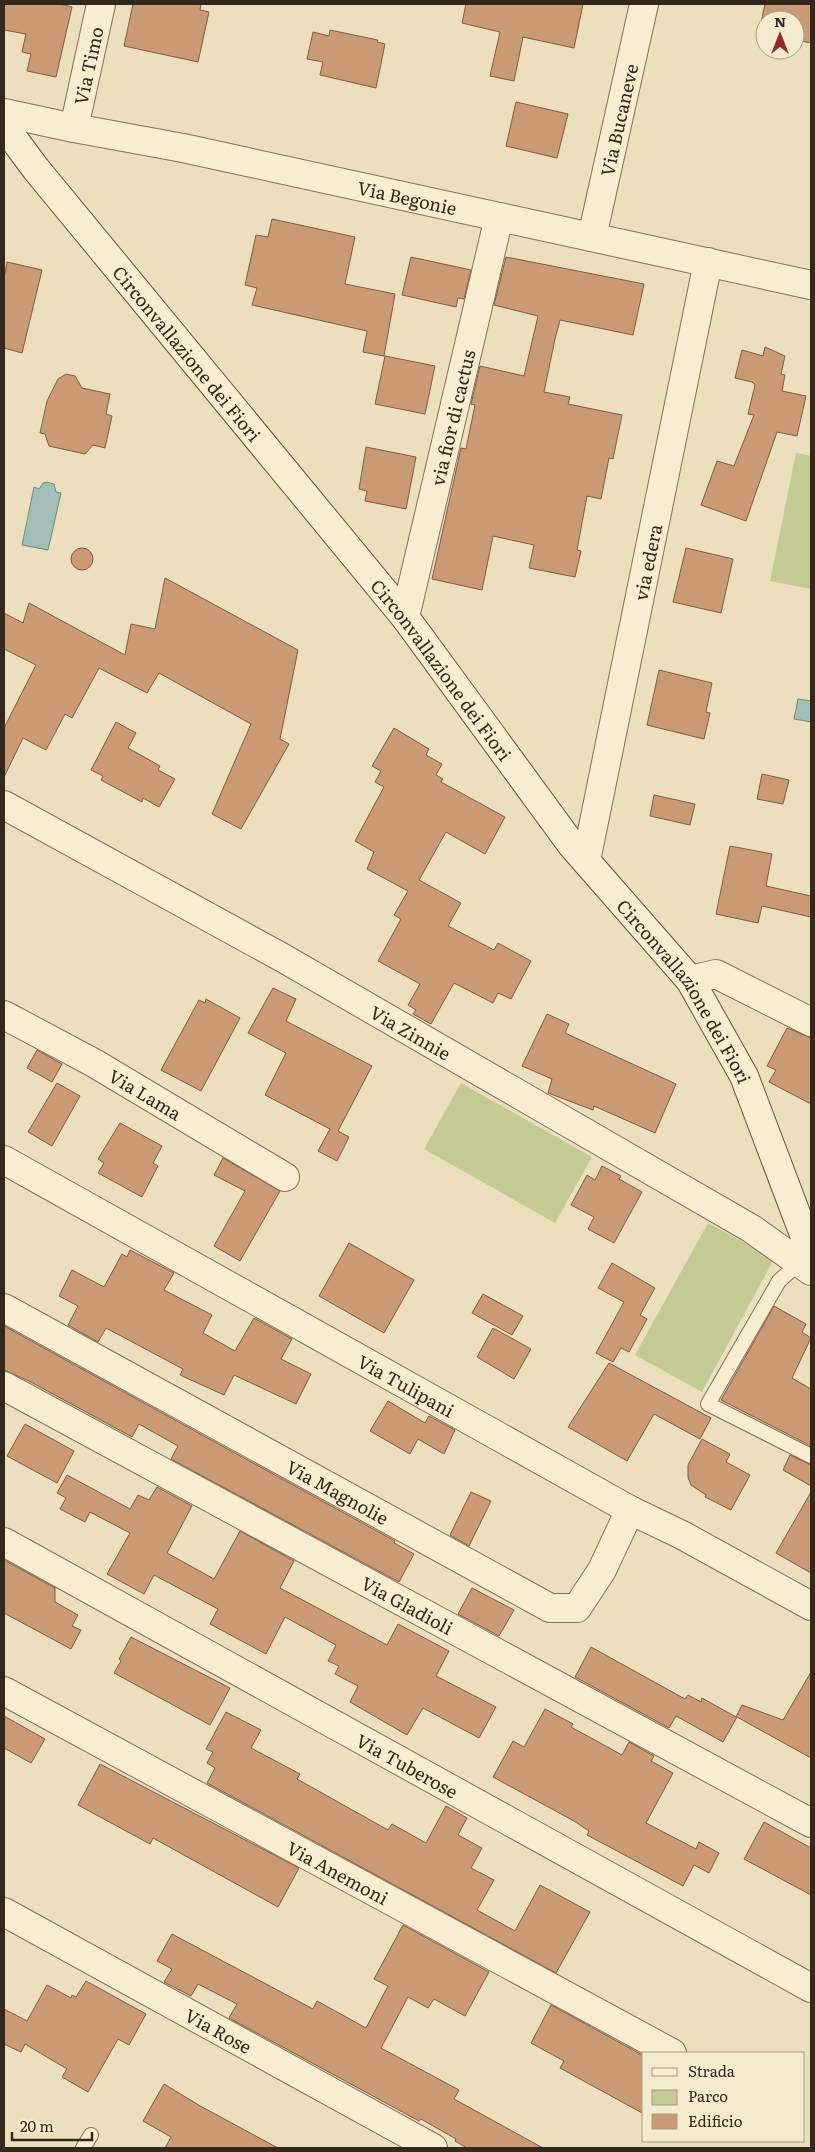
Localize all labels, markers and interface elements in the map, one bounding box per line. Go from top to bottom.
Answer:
north arrow [755,10,805,60]
text: N [774,11,786,31]
street label: Via Timo [66,24,109,107]
street label: Via Bucaneve [592,61,644,179]
street label: Via Begonie [355,173,459,221]
street label: Circonvallazione dei Fiori [107,259,268,447]
street label: via fior di cactus [423,347,481,488]
street label: via edera [626,521,668,603]
street label: Circonvallazione dei Fiori [365,573,519,766]
street label: Circonvallazione dei Fiori [611,893,759,1087]
street label: Via Zinnie [366,998,456,1066]
street label: Via Lama [104,1062,187,1126]
street label: Via Tulipani [353,1347,460,1423]
street label: Via Magnolie [282,1452,394,1531]
street label: Via Gladioli [357,1569,458,1640]
street label: Via Tuberose [352,1726,463,1804]
street label: Via Anemoni [282,1834,394,1911]
street label: Via Rose [180,2001,257,2059]
legend [642,2052,805,2142]
text: Strada [688,2059,736,2082]
text: Parco [688,2084,728,2107]
text: Edificio [688,2109,743,2132]
scale bar [12,2110,92,2142]
text: 20 m [20,2114,54,2137]

